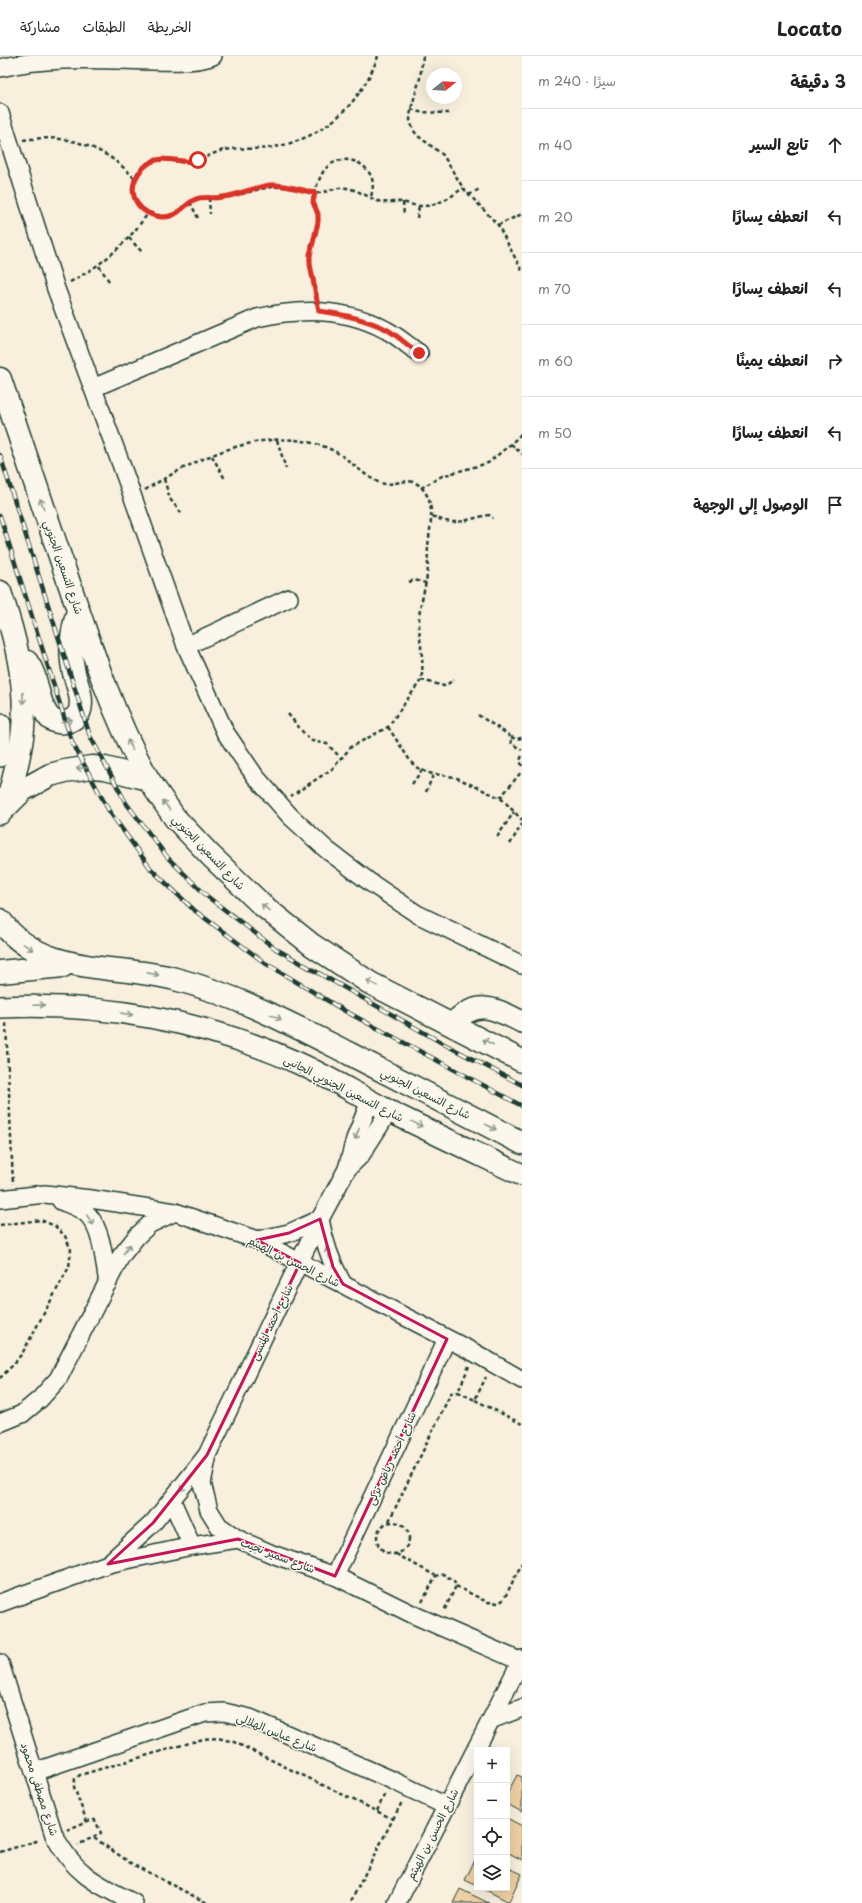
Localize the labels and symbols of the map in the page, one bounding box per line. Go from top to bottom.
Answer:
north arrow [426,68,462,104]
route start [189,151,207,169]
route end [410,344,428,362]
one-way arrow [38,498,46,510]
street label: شارع التسعين الجنوبي [37,518,88,617]
one-way arrow [20,691,27,704]
one-way arrow [60,717,73,724]
one-way arrow [126,739,133,751]
one-way arrow [76,764,89,772]
one-way arrow [162,800,170,811]
street label: شارع التسعين الجنوبي [167,811,249,895]
one-way arrow [261,904,271,913]
one-way arrow [22,943,33,951]
one-way arrow [147,971,160,979]
one-way arrow [366,979,378,987]
one-way arrow [32,1001,45,1009]
one-way arrow [120,1010,133,1018]
one-way arrow [269,1014,281,1021]
one-way arrow [482,1038,494,1046]
street label: شارع التسعين الجنوبي الجانبى [280,1050,407,1128]
street label: شارع التسعين الجنوبي [377,1063,474,1126]
one-way arrow [411,1121,423,1128]
one-way arrow [485,1124,497,1131]
one-way arrow [352,1128,360,1140]
one-way arrow [86,1214,94,1225]
street label: شارع الحسن بن الهيثم [245,1231,343,1292]
one-way arrow [123,1243,131,1254]
one-way arrow [324,1246,331,1259]
street label: شارع أحمد المنسى [245,1281,298,1363]
street label: شارع أحمد رياض تركى [362,1409,421,1508]
one-way arrow [179,1480,188,1491]
street label: شارع سمير نجيب [238,1533,318,1578]
street label: شارع عباس الهلالى [234,1708,320,1757]
street label: شارع مصطفى محمود [16,1740,63,1838]
street label: شارع الحسن بن الهيثم [402,1785,463,1883]

